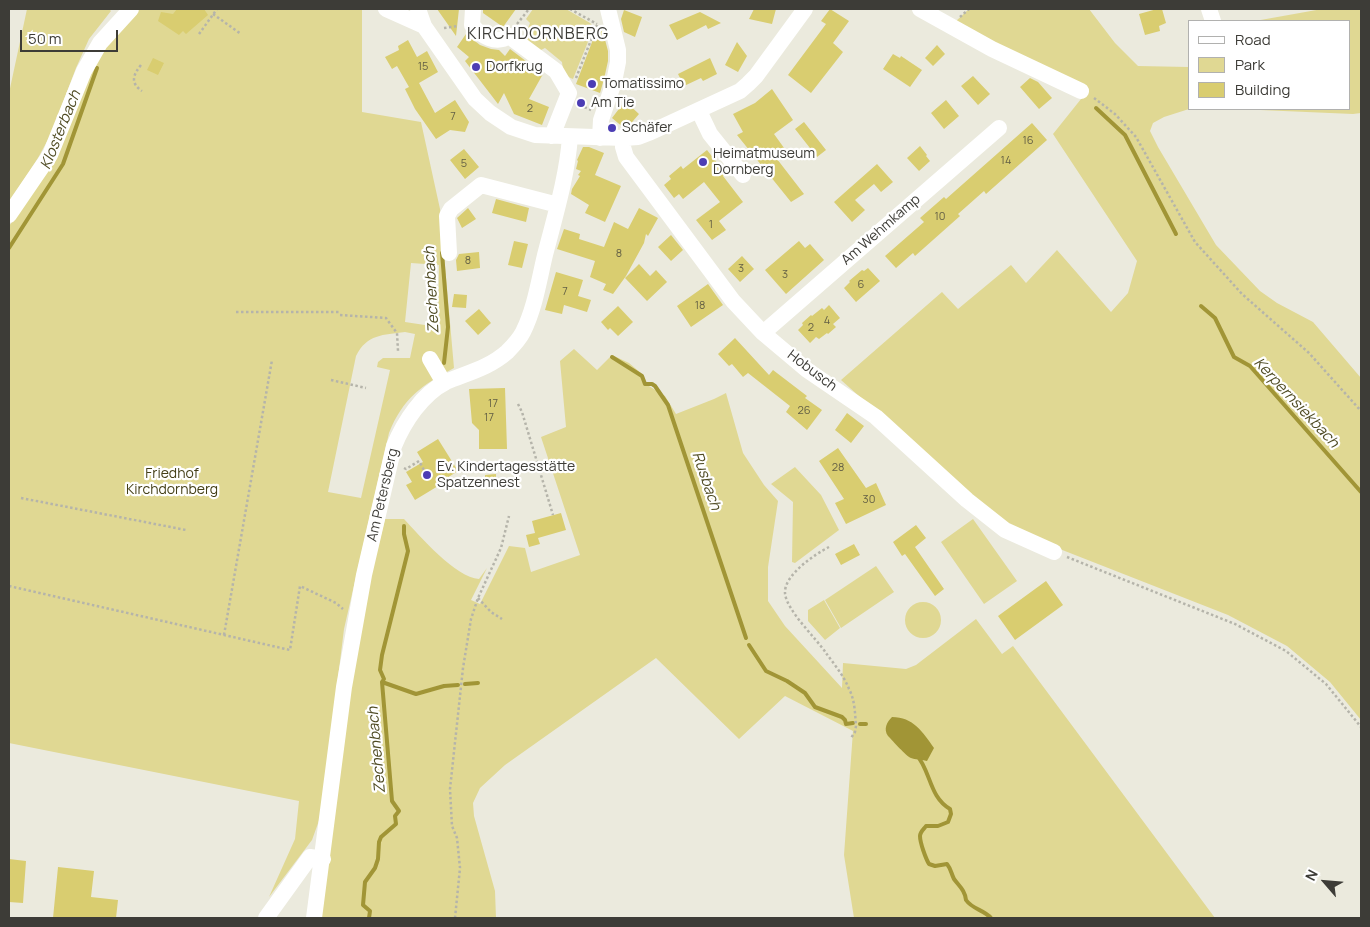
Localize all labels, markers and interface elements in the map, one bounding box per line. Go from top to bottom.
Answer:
scale bar [22,20,120,52]
legend [1188,20,1350,110]
district label: KIRCHDORNBERG [465,25,611,45]
text: 50 m [28,28,62,49]
text: Road [1235,29,1271,50]
text: Park [1235,54,1265,75]
place label: Dorfkrug [486,59,543,75]
house number: 15 [418,60,428,74]
marker: Dorfkrug [470,61,482,73]
place label: Tomatissimo [602,76,684,92]
marker: Tomatissimo [586,78,598,90]
text: Building [1235,79,1290,100]
water label: Klosterbach [37,88,85,172]
place label: Am Tie [591,95,634,111]
marker: Am Tie [575,97,587,109]
house number: 2 [527,102,533,116]
house number: 7 [450,110,456,124]
place label: Schäfer [622,120,672,136]
marker: Schäfer [606,122,618,134]
house number: 16 [1022,134,1034,148]
place label: Heimatmuseum Dornberg [713,146,815,178]
house number: 14 [1001,154,1011,168]
marker: Heimatmuseum Dornberg [697,156,709,168]
house number: 5 [461,157,467,171]
street label: Am Wehmkamp [838,191,924,269]
house number: 10 [935,210,945,224]
house number: 1 [709,218,713,232]
water label: Zechenbach [421,246,443,334]
house number: 8 [616,247,622,261]
house number: 8 [465,254,471,268]
house number: 3 [738,262,744,276]
house number: 3 [782,268,788,282]
house number: 6 [858,278,864,292]
house number: 7 [562,285,568,299]
house number: 18 [695,299,705,313]
house number: 4 [824,314,830,328]
house number: 2 [808,321,814,335]
street label: Hobusch [784,347,840,395]
water label: Kerpernsiekbach [1250,354,1342,452]
house number: 17 [488,397,498,411]
house number: 26 [797,404,811,418]
house number: 17 [484,411,494,425]
street label: Am Petersberg [364,447,402,543]
water label: Rusbach [688,449,724,513]
place label: Ev. Kindertagesstätte Spatzennest [437,459,575,492]
house number: 28 [832,461,844,475]
park label: Friedhof Kirchdornberg [126,466,218,498]
marker: Ev. Kindertagesstätte Spatzennest [421,469,433,481]
house number: 30 [863,493,875,507]
water label: Zechenbach [364,706,390,794]
north arrow [1300,857,1350,907]
text: N [1300,866,1322,884]

